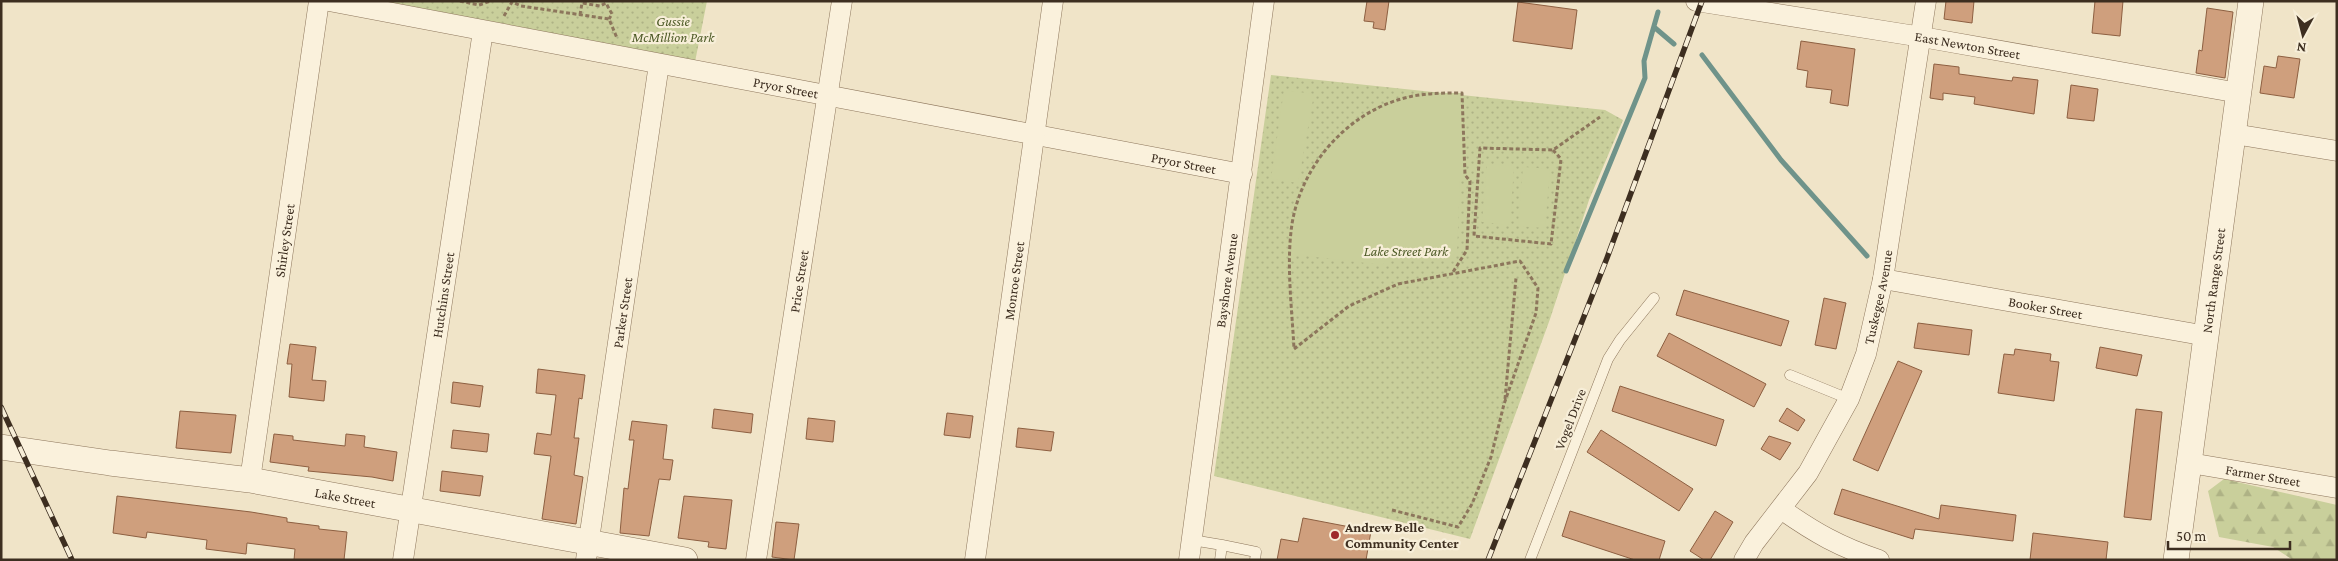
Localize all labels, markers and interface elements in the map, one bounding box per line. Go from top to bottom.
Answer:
north arrow [2278,10,2328,60]
park label: Gussie McMillion Park [631,13,715,45]
street label: East Newton Street [1913,28,2022,62]
text: N [2295,39,2307,56]
street label: Pryor Street [752,74,820,102]
street label: Pryor Street [1150,149,1218,177]
street label: Shirley Street [271,202,298,278]
street label: North Range Street [2199,227,2229,334]
street label: Bayshore Avenue [1212,232,1241,329]
street label: Monroe Street [1001,240,1027,321]
park label: Lake Street Park [1364,243,1449,259]
street label: Price Street [786,249,812,314]
street label: Tuskegee Avenue [1860,249,1895,346]
street label: Hutchins Street [429,251,458,339]
street label: Parker Street [609,276,636,349]
street label: Booker Street [2007,293,2084,322]
street label: Vogel Drive [1551,386,1589,452]
street label: Farmer Street [2224,461,2302,490]
street label: Lake Street [313,484,377,511]
scale bar [2168,518,2290,550]
place label: Andrew Belle Community Center [1344,519,1459,551]
text: 50 m [2176,528,2206,544]
marker: Andrew Belle Community Center [1329,529,1341,541]

